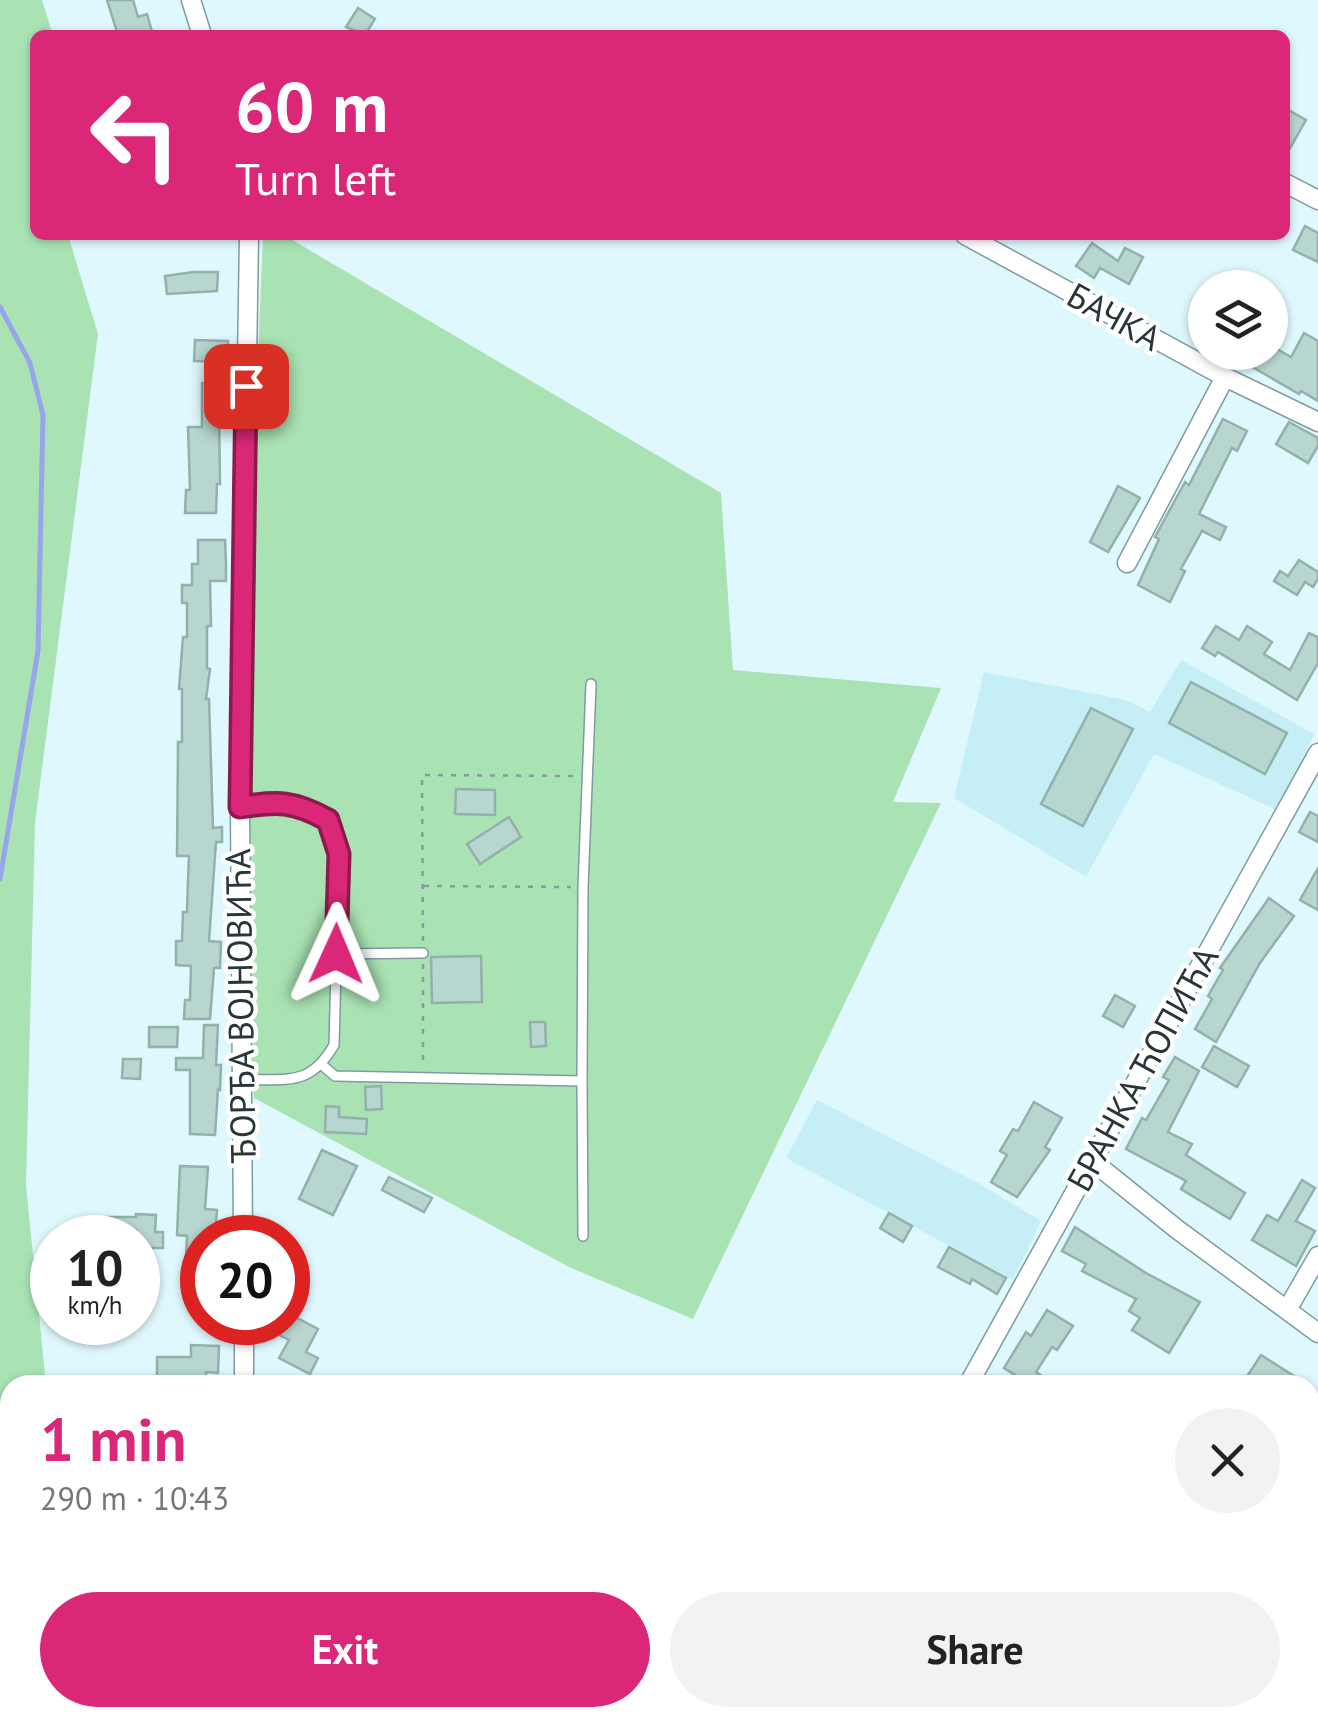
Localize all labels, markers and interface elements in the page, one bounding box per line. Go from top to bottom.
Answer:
text: 60 m [235,61,388,151]
icon: left [70,70,200,200]
text: Turn left [235,149,396,207]
map controls [1188,270,1288,370]
button: layers [1188,270,1288,370]
street label: БАЧКА [1059,272,1170,361]
pin [204,344,289,429]
icon: arrive [219,359,274,414]
street label: ЂОРЂА ВОЈНОВИЋА [214,847,266,1164]
position arrow [284,902,388,1006]
street label: БРАНКА ЋОПИЋА [1056,937,1229,1199]
speed limit sign: 20 [180,1215,310,1345]
text: 10 [67,1235,123,1300]
text: km/h [68,1289,122,1321]
text: 1 min [40,1400,186,1478]
button: close [1175,1408,1280,1513]
text: 290 m · 10:43 [40,1477,229,1519]
button: Exit [40,1592,650,1707]
button: Share [670,1592,1280,1707]

